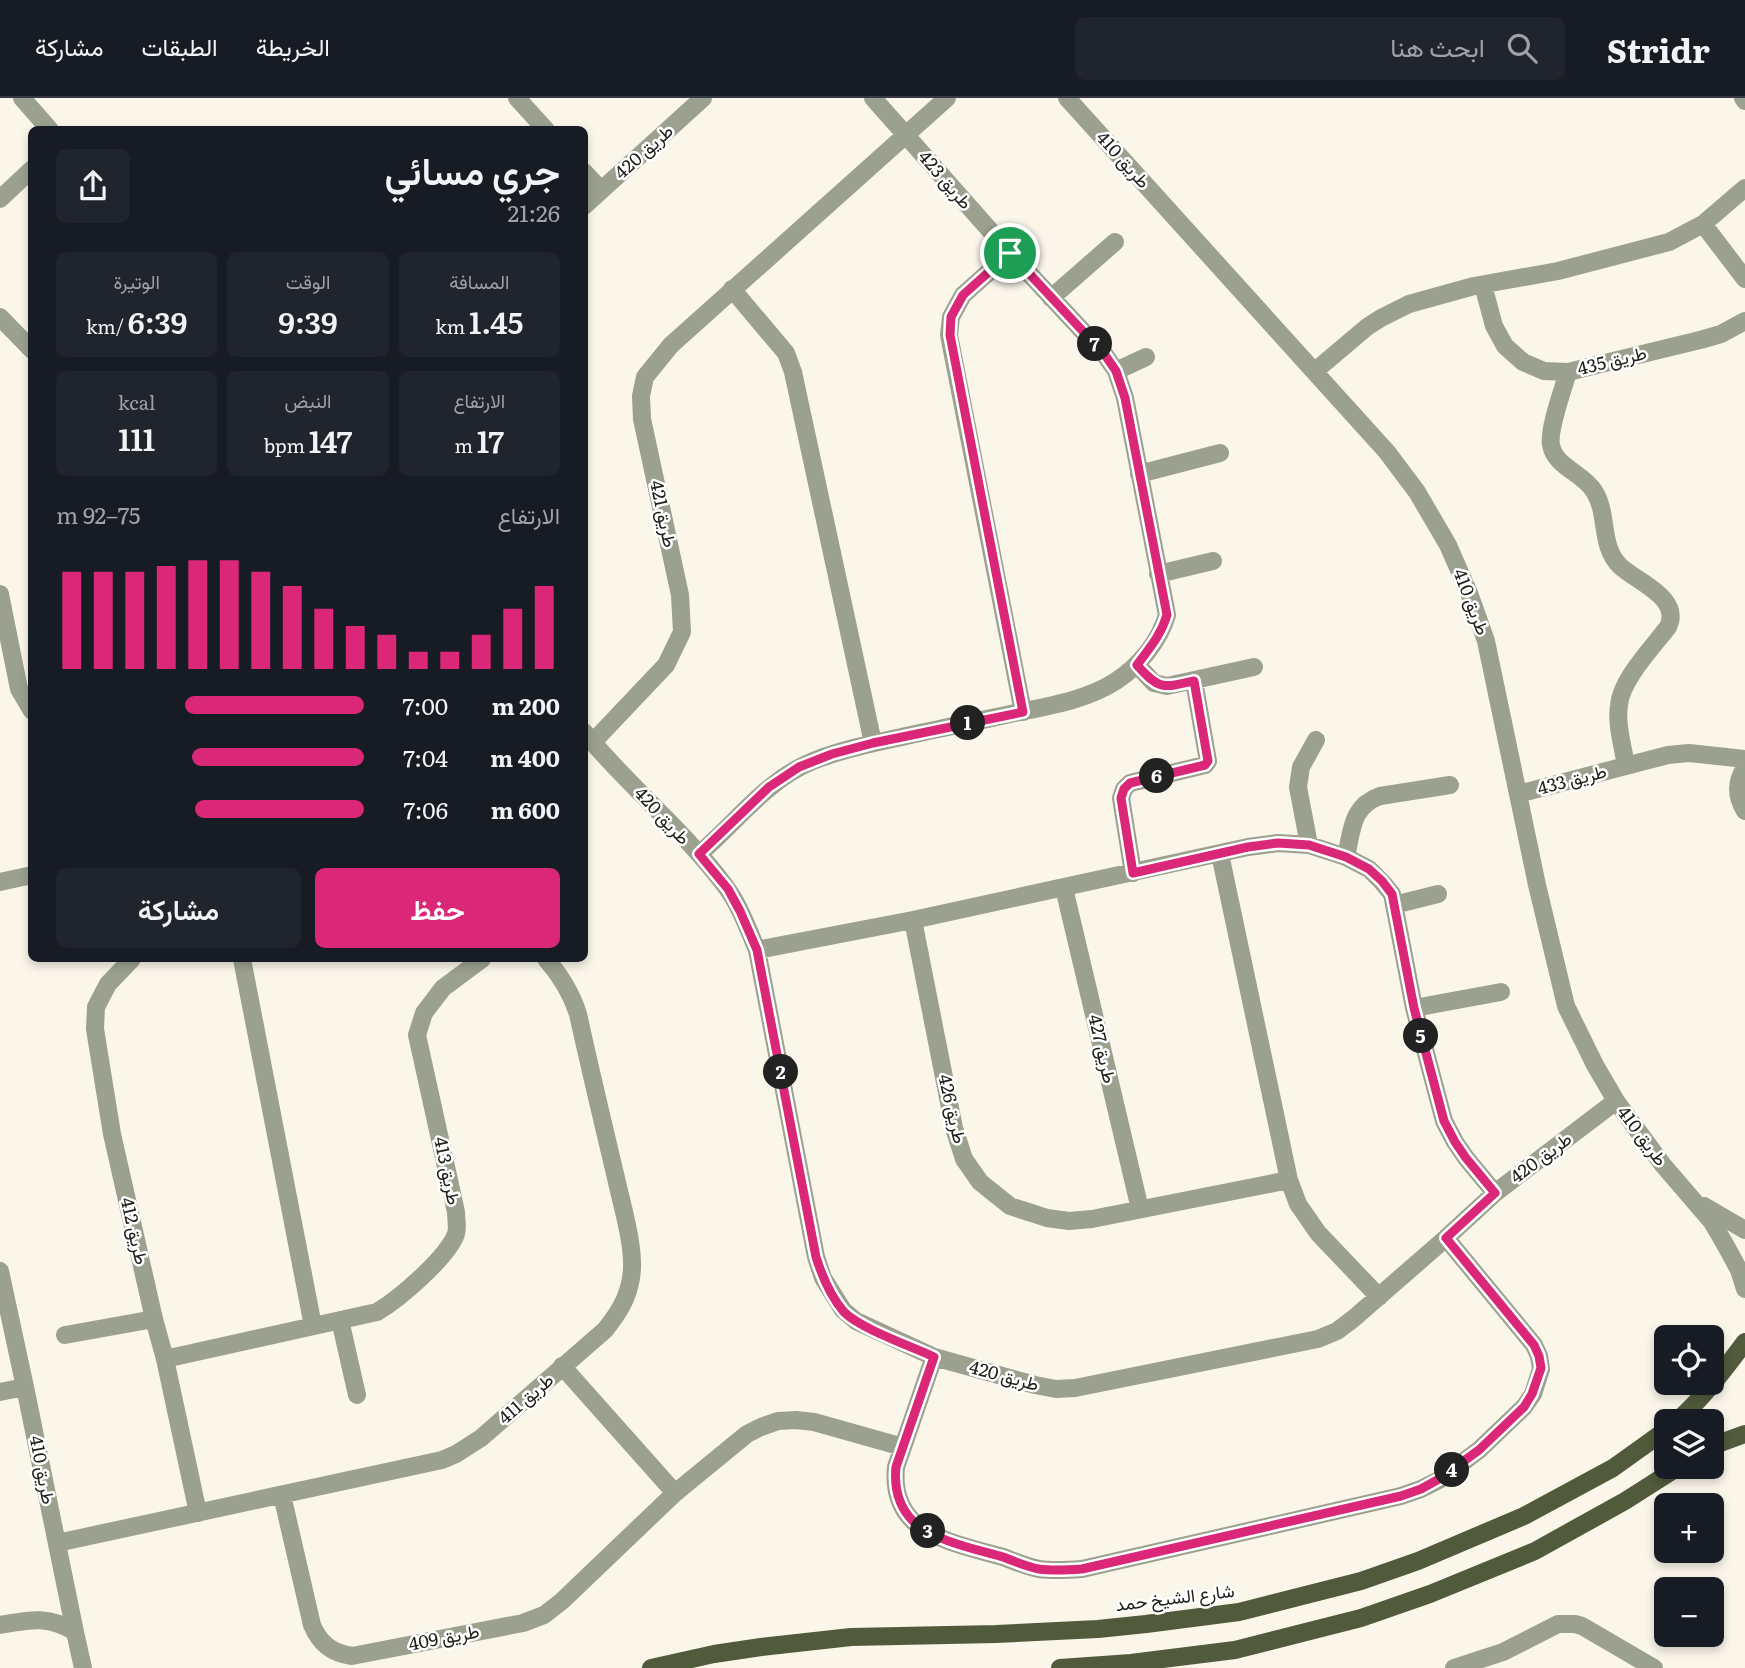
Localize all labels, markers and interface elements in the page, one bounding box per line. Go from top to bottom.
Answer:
search box [1075,17,1565,80]
text: Stridr [1607,24,1710,73]
text: ابحث هنا [1390,26,1485,65]
text: مشاركة [35,28,103,63]
text: الطبقات [141,28,218,63]
text: الخريطة [256,28,330,63]
icon: search [1503,29,1541,67]
street label: طريق 420 [608,117,678,185]
street label: طريق 410 [1091,124,1157,194]
text: جري مسائي [384,140,560,197]
street label: طريق 423 [913,144,979,215]
button: share [56,149,130,223]
text: 21:26 [508,195,560,229]
pin [980,223,1040,283]
icon: arrive [991,234,1029,272]
text: الوتيرة [113,267,160,295]
text: الوقت [286,267,330,295]
text: المسافة [449,267,510,295]
text: 6:39 [128,299,187,343]
text: 9:39 [278,299,338,343]
text: 1.45 [469,299,523,343]
text: /km [86,312,128,340]
text: km [435,312,469,340]
pin: 7 [1078,327,1112,362]
text: 7 [1089,329,1100,357]
street label: طريق 435 [1574,338,1649,381]
text: النبض [285,386,332,414]
text: الارتفاع [454,386,505,414]
text: kcal [118,388,155,416]
text: 111 [118,416,155,460]
text: 147 [309,418,352,462]
text: 17 [477,418,504,462]
text: bpm [264,431,309,459]
text: m [455,431,477,459]
street label: طريق 421 [644,478,685,550]
text: 75–92 m [56,497,141,531]
text: الارتفاع [498,497,560,531]
street label: طريق 410 [1447,564,1497,639]
text: 7:00 [403,688,448,722]
text: 200 m [492,688,560,722]
pin: 1 [950,706,986,740]
text: 1 [964,708,971,736]
text: 7:04 [403,740,448,774]
text: 400 m [490,740,560,774]
street label: طريق 433 [1534,756,1609,801]
pin: 6 [1140,758,1174,794]
text: 6 [1151,761,1162,789]
street label: طريق 420 [629,780,697,850]
text: 7:06 [403,792,448,826]
text: 600 m [491,792,560,826]
button: مشاركة [56,868,301,948]
button: حفظ [315,868,560,948]
street label: طريق 427 [1082,1012,1124,1086]
pin: 5 [1404,1018,1438,1054]
text: 5 [1415,1021,1426,1049]
pin: 2 [764,1054,798,1090]
text: 2 [775,1057,786,1085]
street label: طريق 426 [932,1071,975,1146]
street label: طريق 410 [1612,1099,1675,1171]
street label: طريق 420 [1504,1125,1577,1189]
street label: طريق 413 [428,1134,469,1207]
street label: طريق 412 [115,1194,156,1267]
map controls [1654,1325,1724,1647]
button: locate [1654,1325,1724,1395]
street label: طريق 420 [966,1352,1042,1397]
street label: طريق 411 [491,1366,559,1430]
button: layers [1654,1409,1724,1479]
street label: طريق 410 [24,1433,63,1506]
pin: 4 [1434,1452,1470,1488]
text: 4 [1446,1455,1457,1483]
button: + [1654,1493,1724,1563]
pin: 3 [911,1514,946,1548]
text: 3 [922,1516,933,1544]
street label: شارع الشيخ حمد [1114,1576,1236,1617]
button: − [1654,1577,1724,1647]
street label: طريق 409 [406,1616,481,1657]

